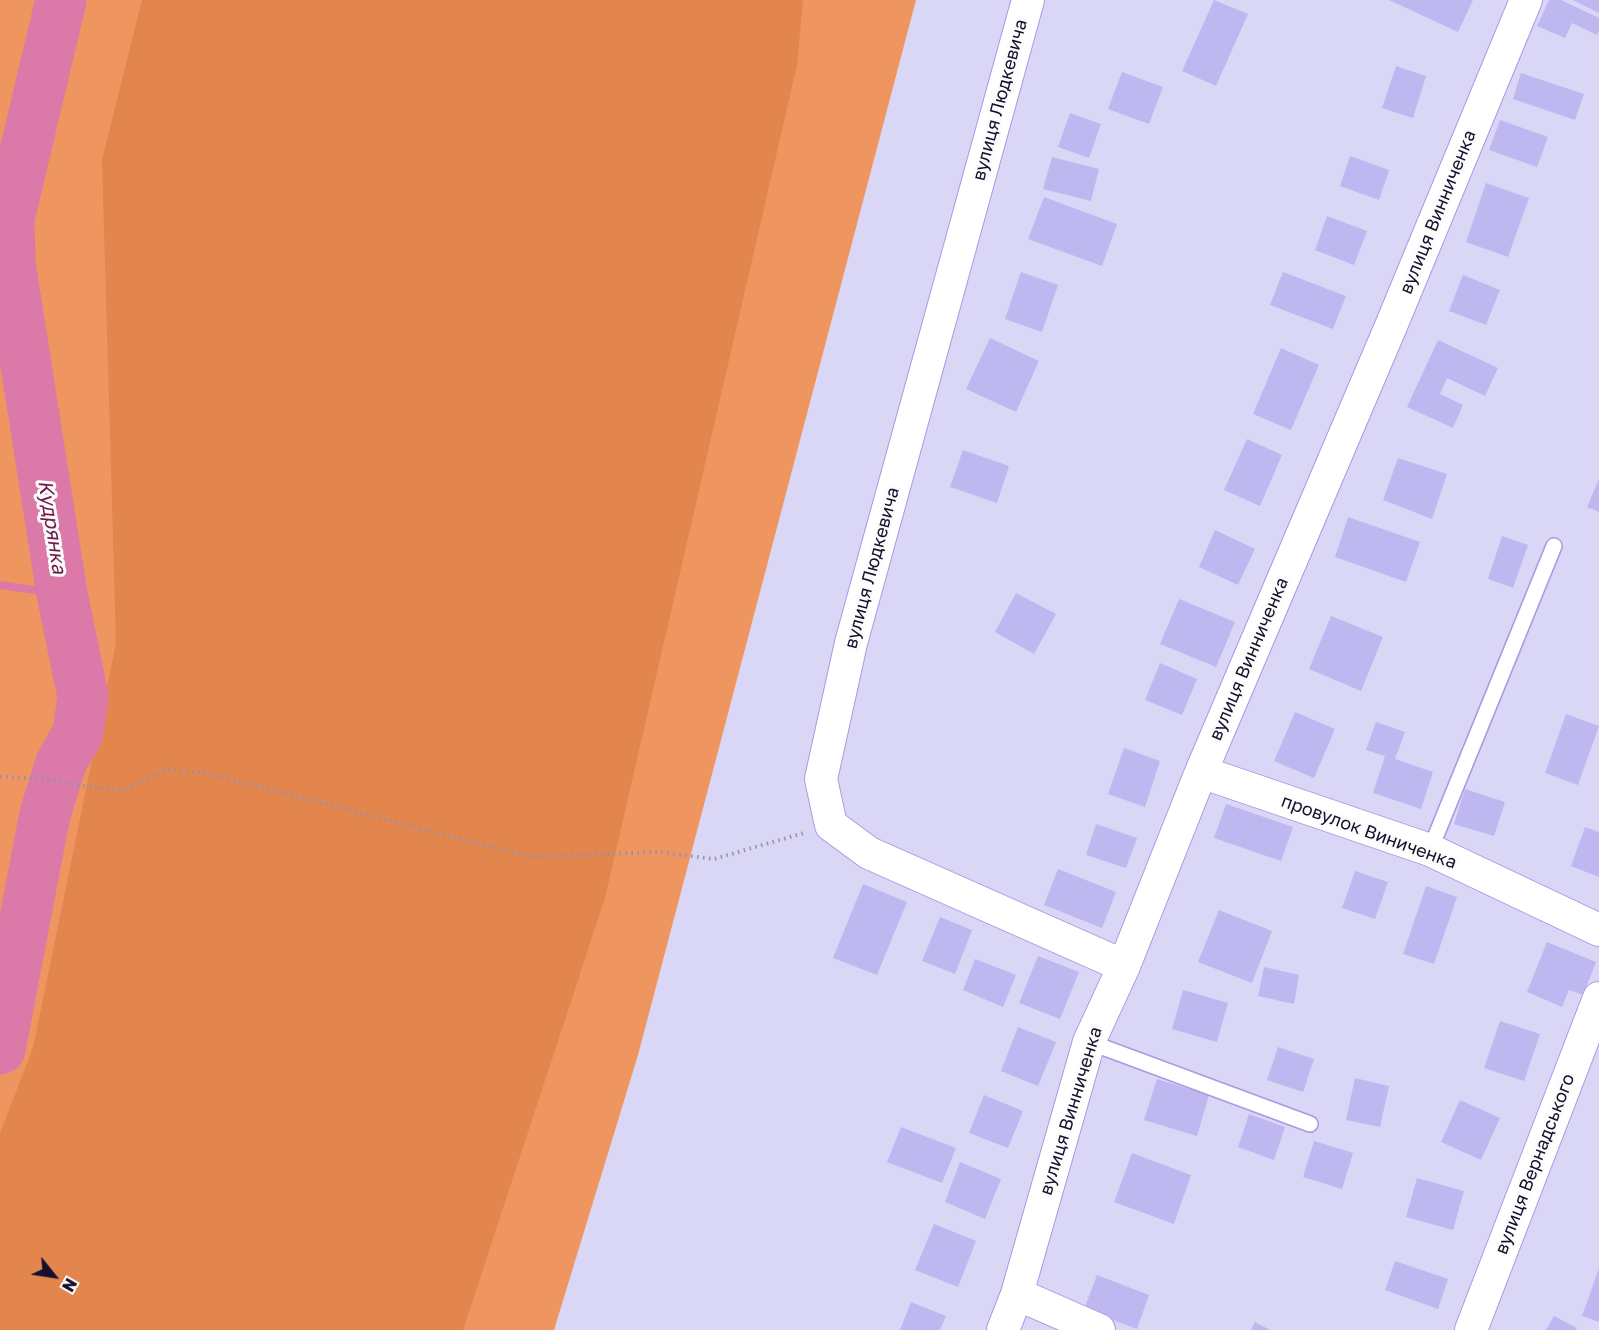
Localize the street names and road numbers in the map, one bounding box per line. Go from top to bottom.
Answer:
street label: вулиця Людкевича [968,17,1032,183]
street label: вулиця Винниченка [1395,127,1481,297]
street label: вулиця Людкевича [840,485,904,651]
street label: вулиця Винниченка [1205,574,1293,744]
street label: провулок Виниченка [1278,790,1460,874]
street label: вулиця Винниченка [1035,1024,1107,1198]
street label: вулиця Вернадського [1491,1071,1579,1257]

